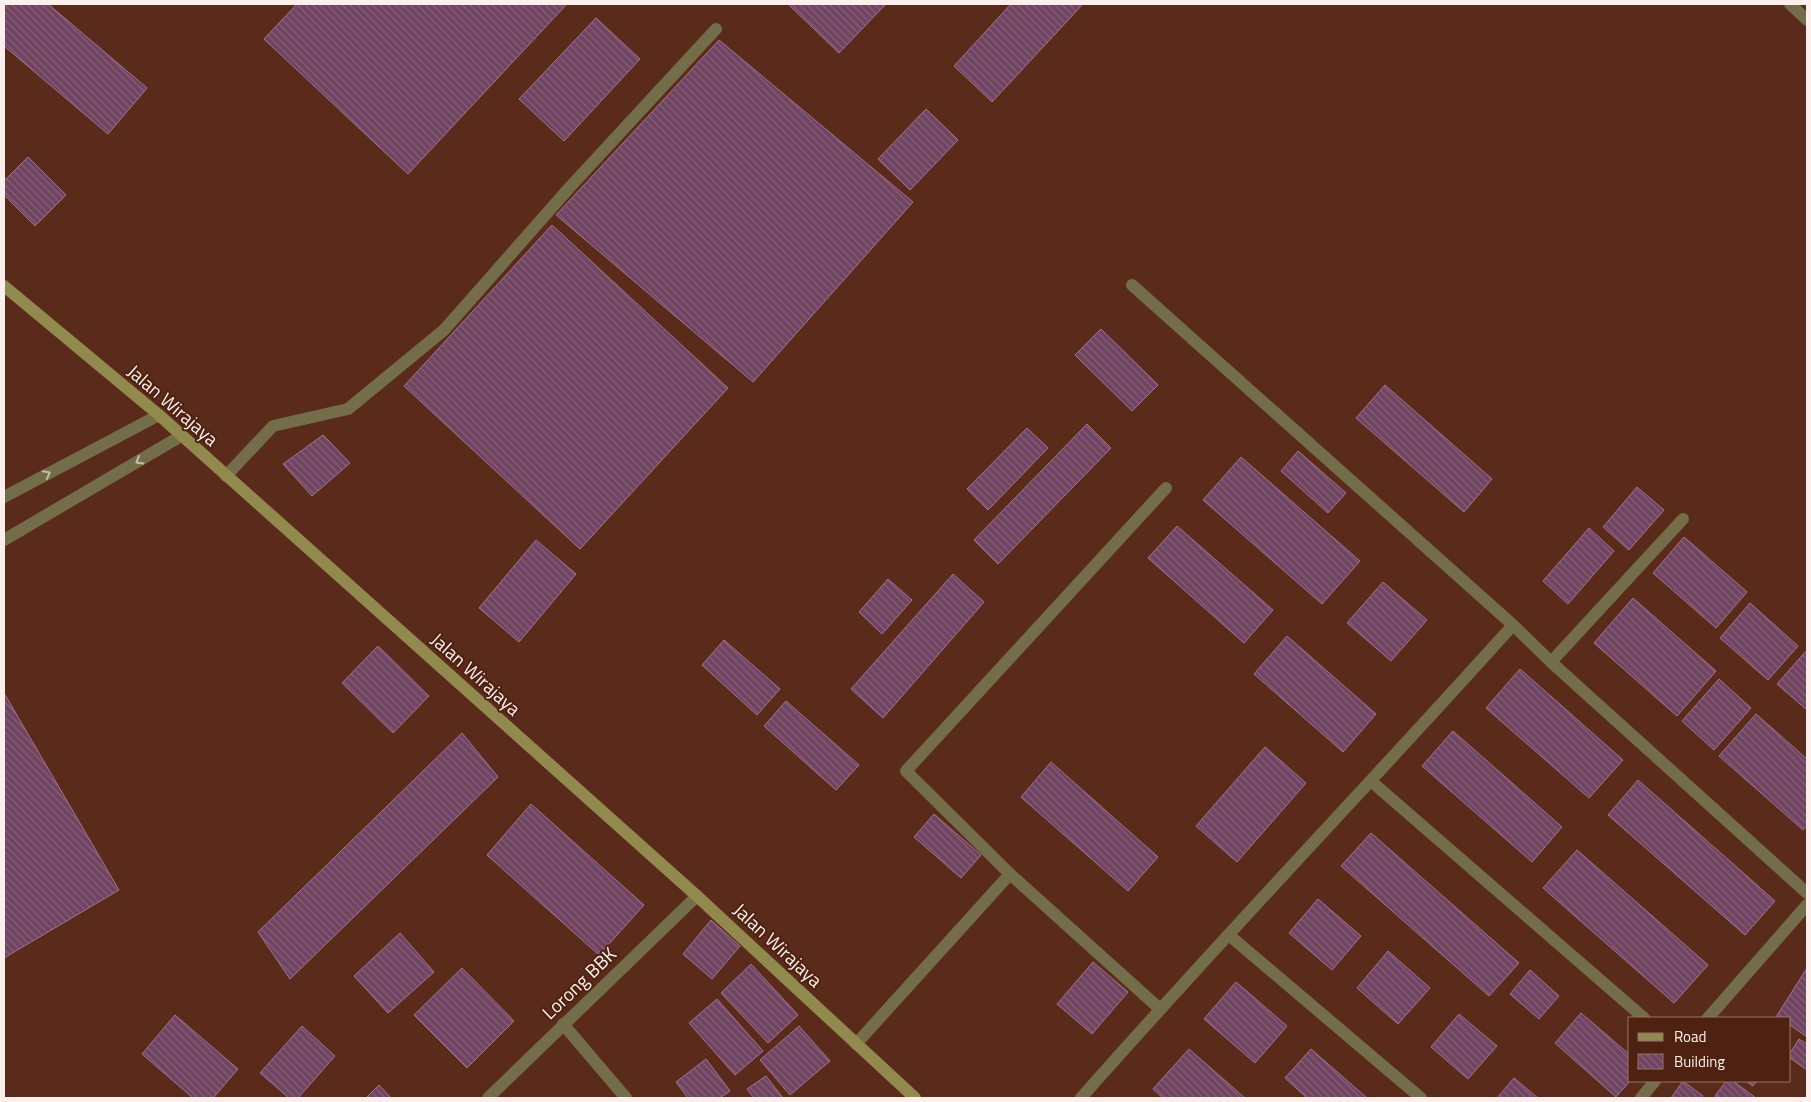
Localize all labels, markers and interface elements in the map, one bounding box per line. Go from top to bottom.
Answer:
street label: Jalan Wirajaya [121,357,226,453]
one-way arrow [136,454,145,464]
one-way arrow [42,470,51,480]
street label: Jalan Wirajaya [425,625,528,722]
street label: Jalan Wirajaya [727,896,830,994]
street label: Lorong BBK [535,939,623,1026]
legend [1628,1017,1791,1082]
text: Road [1674,1025,1706,1048]
text: Building [1674,1050,1725,1073]

